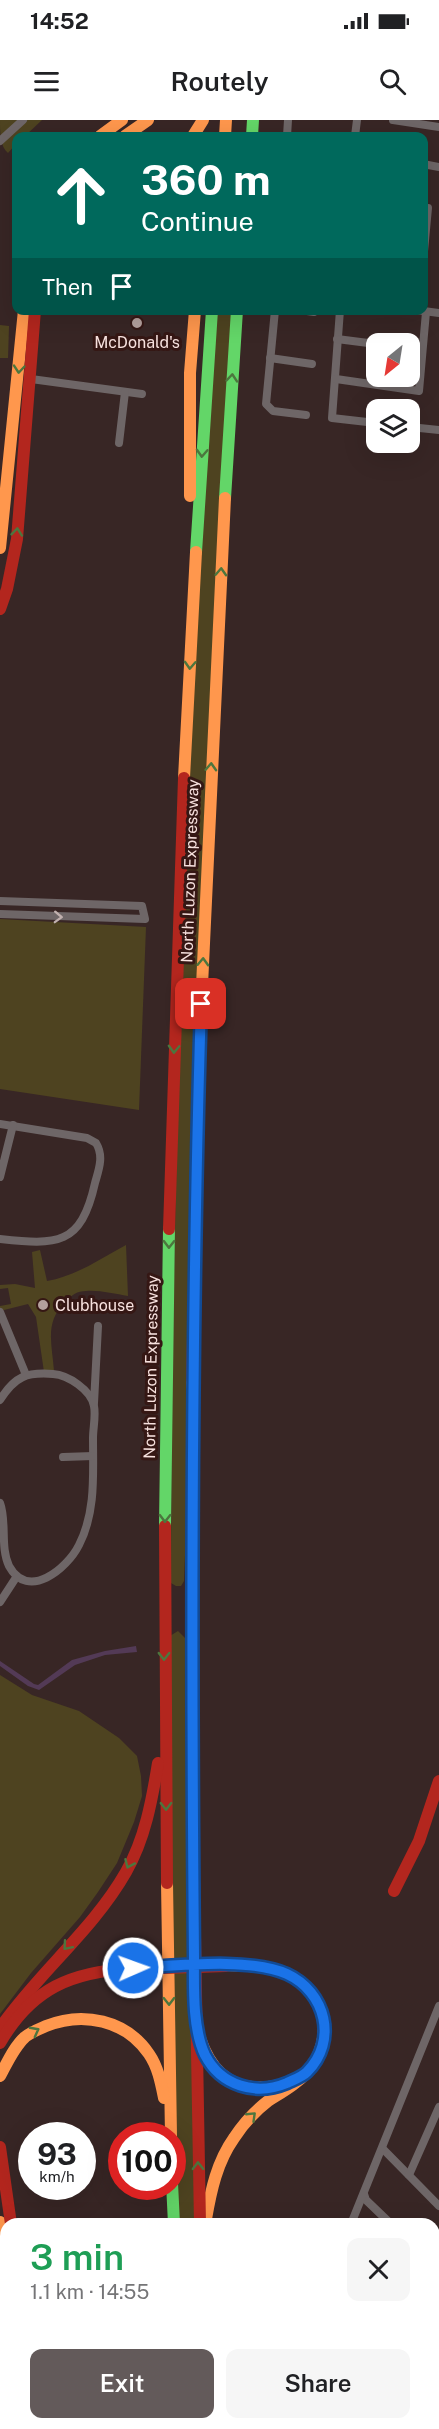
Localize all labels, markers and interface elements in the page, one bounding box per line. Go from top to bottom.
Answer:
text: 14:52 [30,8,89,34]
icon: menu [30,65,63,98]
text: Routely [170,65,269,97]
icon: search [376,65,409,98]
text: 360 m [141,155,271,204]
icon: ahead [42,156,120,234]
text: Continue [141,205,254,237]
icon: arrive [105,270,138,303]
text: Then [42,274,93,300]
marker: McDonald's [130,316,144,330]
place label: McDonald's [94,333,180,352]
north arrow [366,333,420,387]
map controls [366,333,420,453]
one-way arrow [13,364,26,373]
one-way arrow [225,373,238,382]
button: layers [366,399,420,453]
one-way arrow [196,448,209,457]
one-way arrow [10,527,23,536]
one-way arrow [214,568,227,577]
one-way arrow [183,661,196,670]
one-way arrow [204,763,217,772]
street label: North Luzon Expressway [177,778,203,963]
one-way arrow [54,910,63,923]
one-way arrow [196,958,209,967]
pin [175,978,226,1029]
icon: arrive [184,987,217,1020]
one-way arrow [168,1045,180,1054]
one-way arrow [163,1239,175,1248]
street label: North Luzon Expressway [140,1275,162,1459]
place label: Clubhouse [55,1296,134,1315]
marker: Clubhouse [36,1298,50,1312]
one-way arrow [159,1514,171,1523]
one-way arrow [158,1652,170,1661]
one-way arrow [160,1801,172,1810]
one-way arrow [125,1857,137,1868]
position arrow [101,1936,165,2000]
one-way arrow [63,1939,74,1950]
one-way arrow [162,1996,175,2005]
one-way arrow [29,2027,39,2038]
one-way arrow [245,2112,256,2123]
speed limit sign: 100 [108,2122,186,2200]
text: 93 [37,2136,77,2172]
one-way arrow [192,2162,205,2171]
text: km/h [39,2168,75,2185]
text: 3 min [30,2236,124,2278]
button: close [347,2238,410,2301]
text: 1.1 km · 14:55 [30,2280,149,2304]
button: Exit [30,2349,214,2418]
button: Share [226,2349,410,2418]

